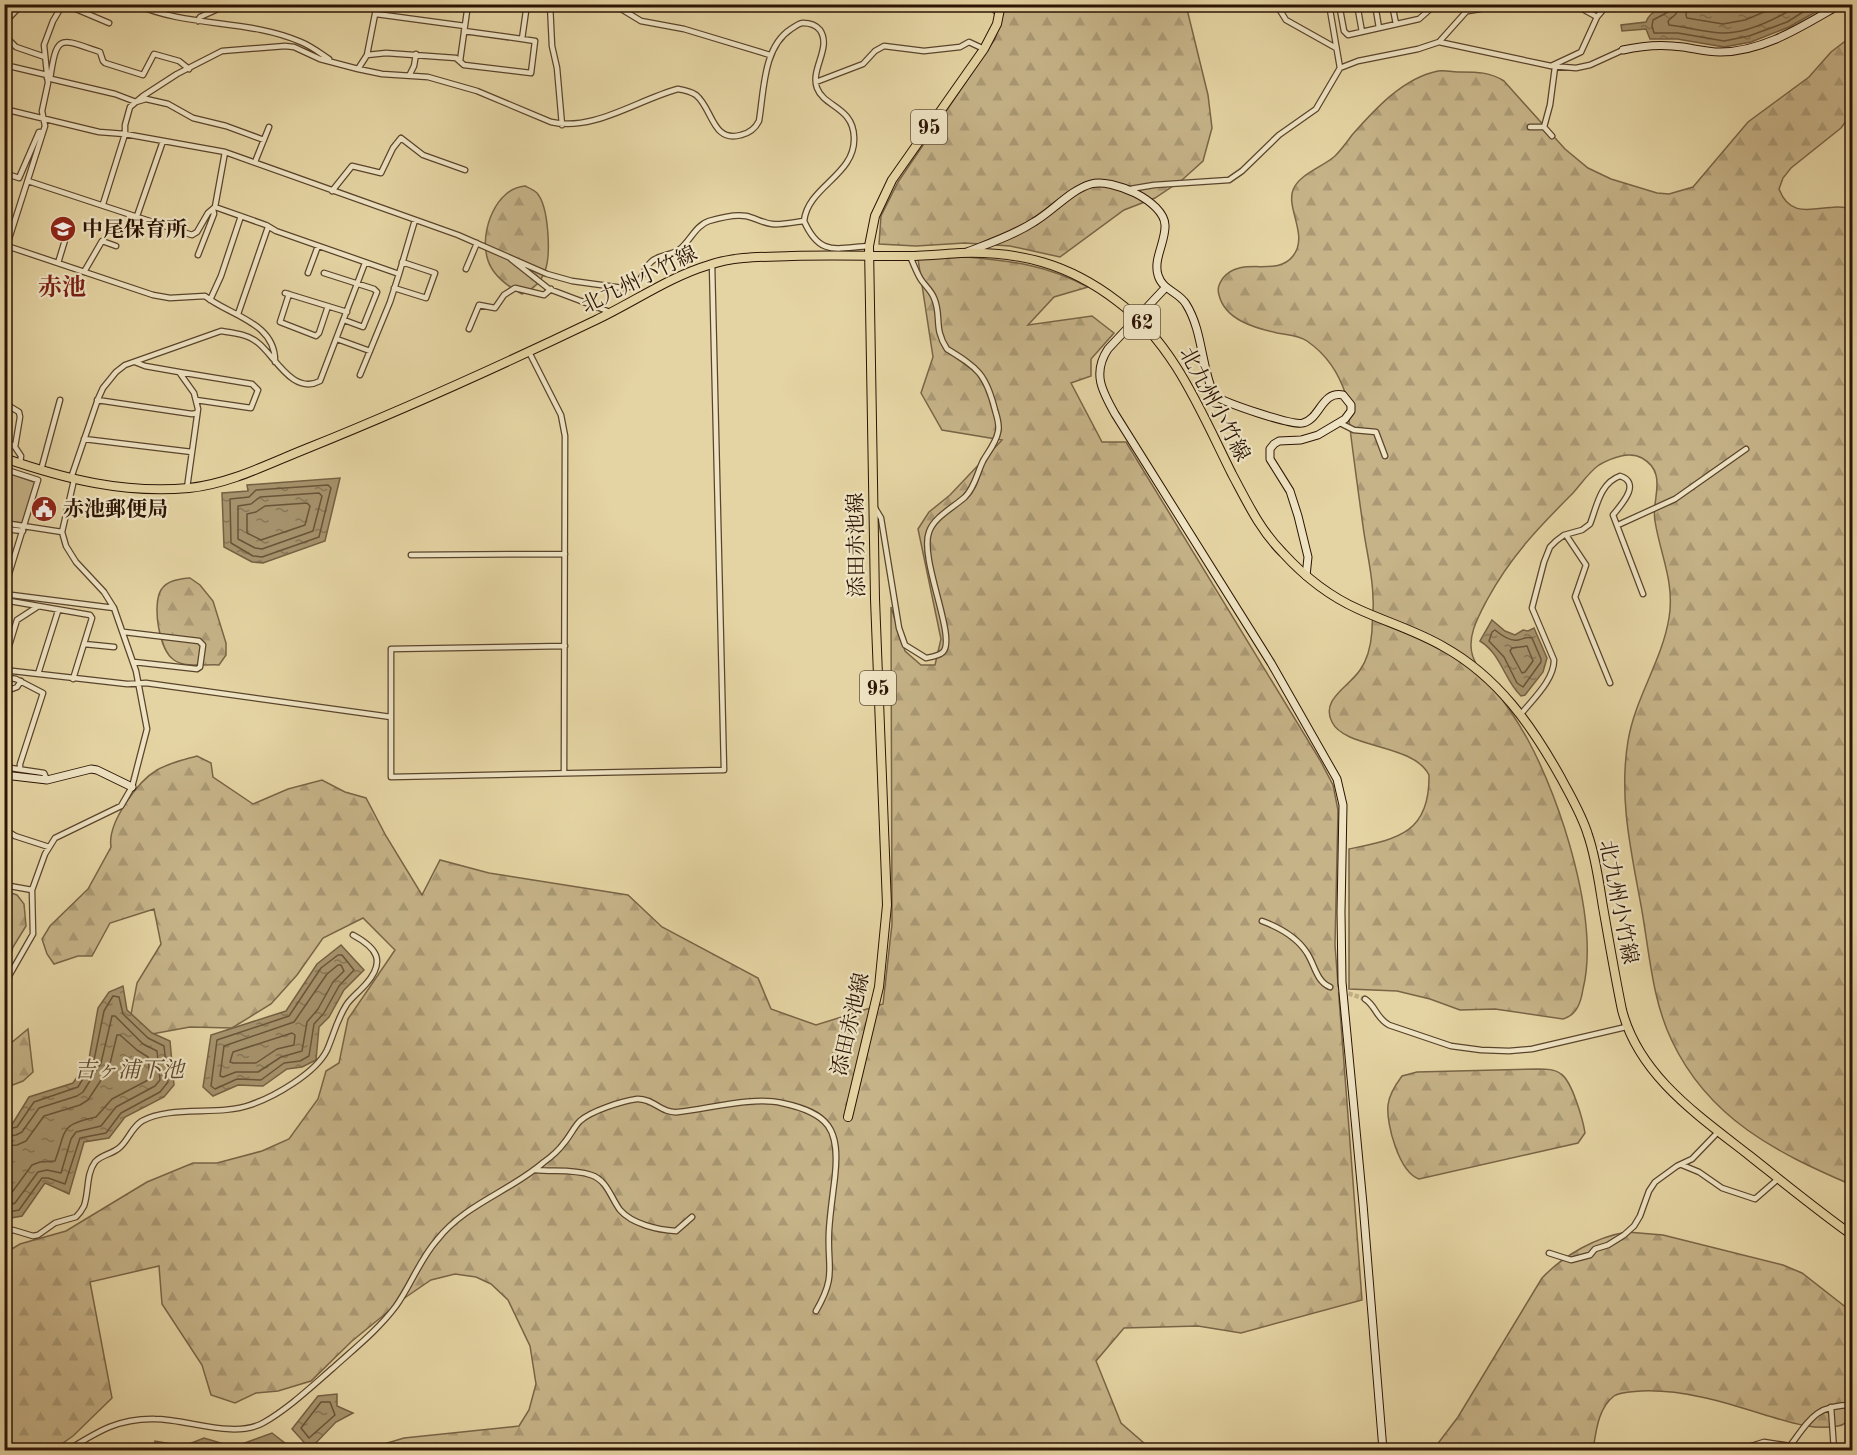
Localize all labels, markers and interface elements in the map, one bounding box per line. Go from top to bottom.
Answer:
road number: 95 [911,110,947,144]
school or university icon: 中尾保育所 [48,214,78,244]
place label: 中尾保育所 [82,218,187,241]
street label: 北九州小竹線 [578,241,701,317]
district label: 赤池 [38,274,86,301]
road number: 62 [1124,305,1160,339]
street label: 北九州小竹線 [1175,343,1254,465]
street label: 添田赤池線 [844,492,869,598]
public building icon: 赤池郵便局 [29,494,59,524]
place label: 赤池郵便局 [63,497,168,521]
road number: 95 [860,671,896,705]
street label: 北九州小竹線 [1595,838,1642,966]
street label: 添田赤池線 [827,970,874,1078]
water label: 吉ヶ浦下池 [74,1058,187,1082]

